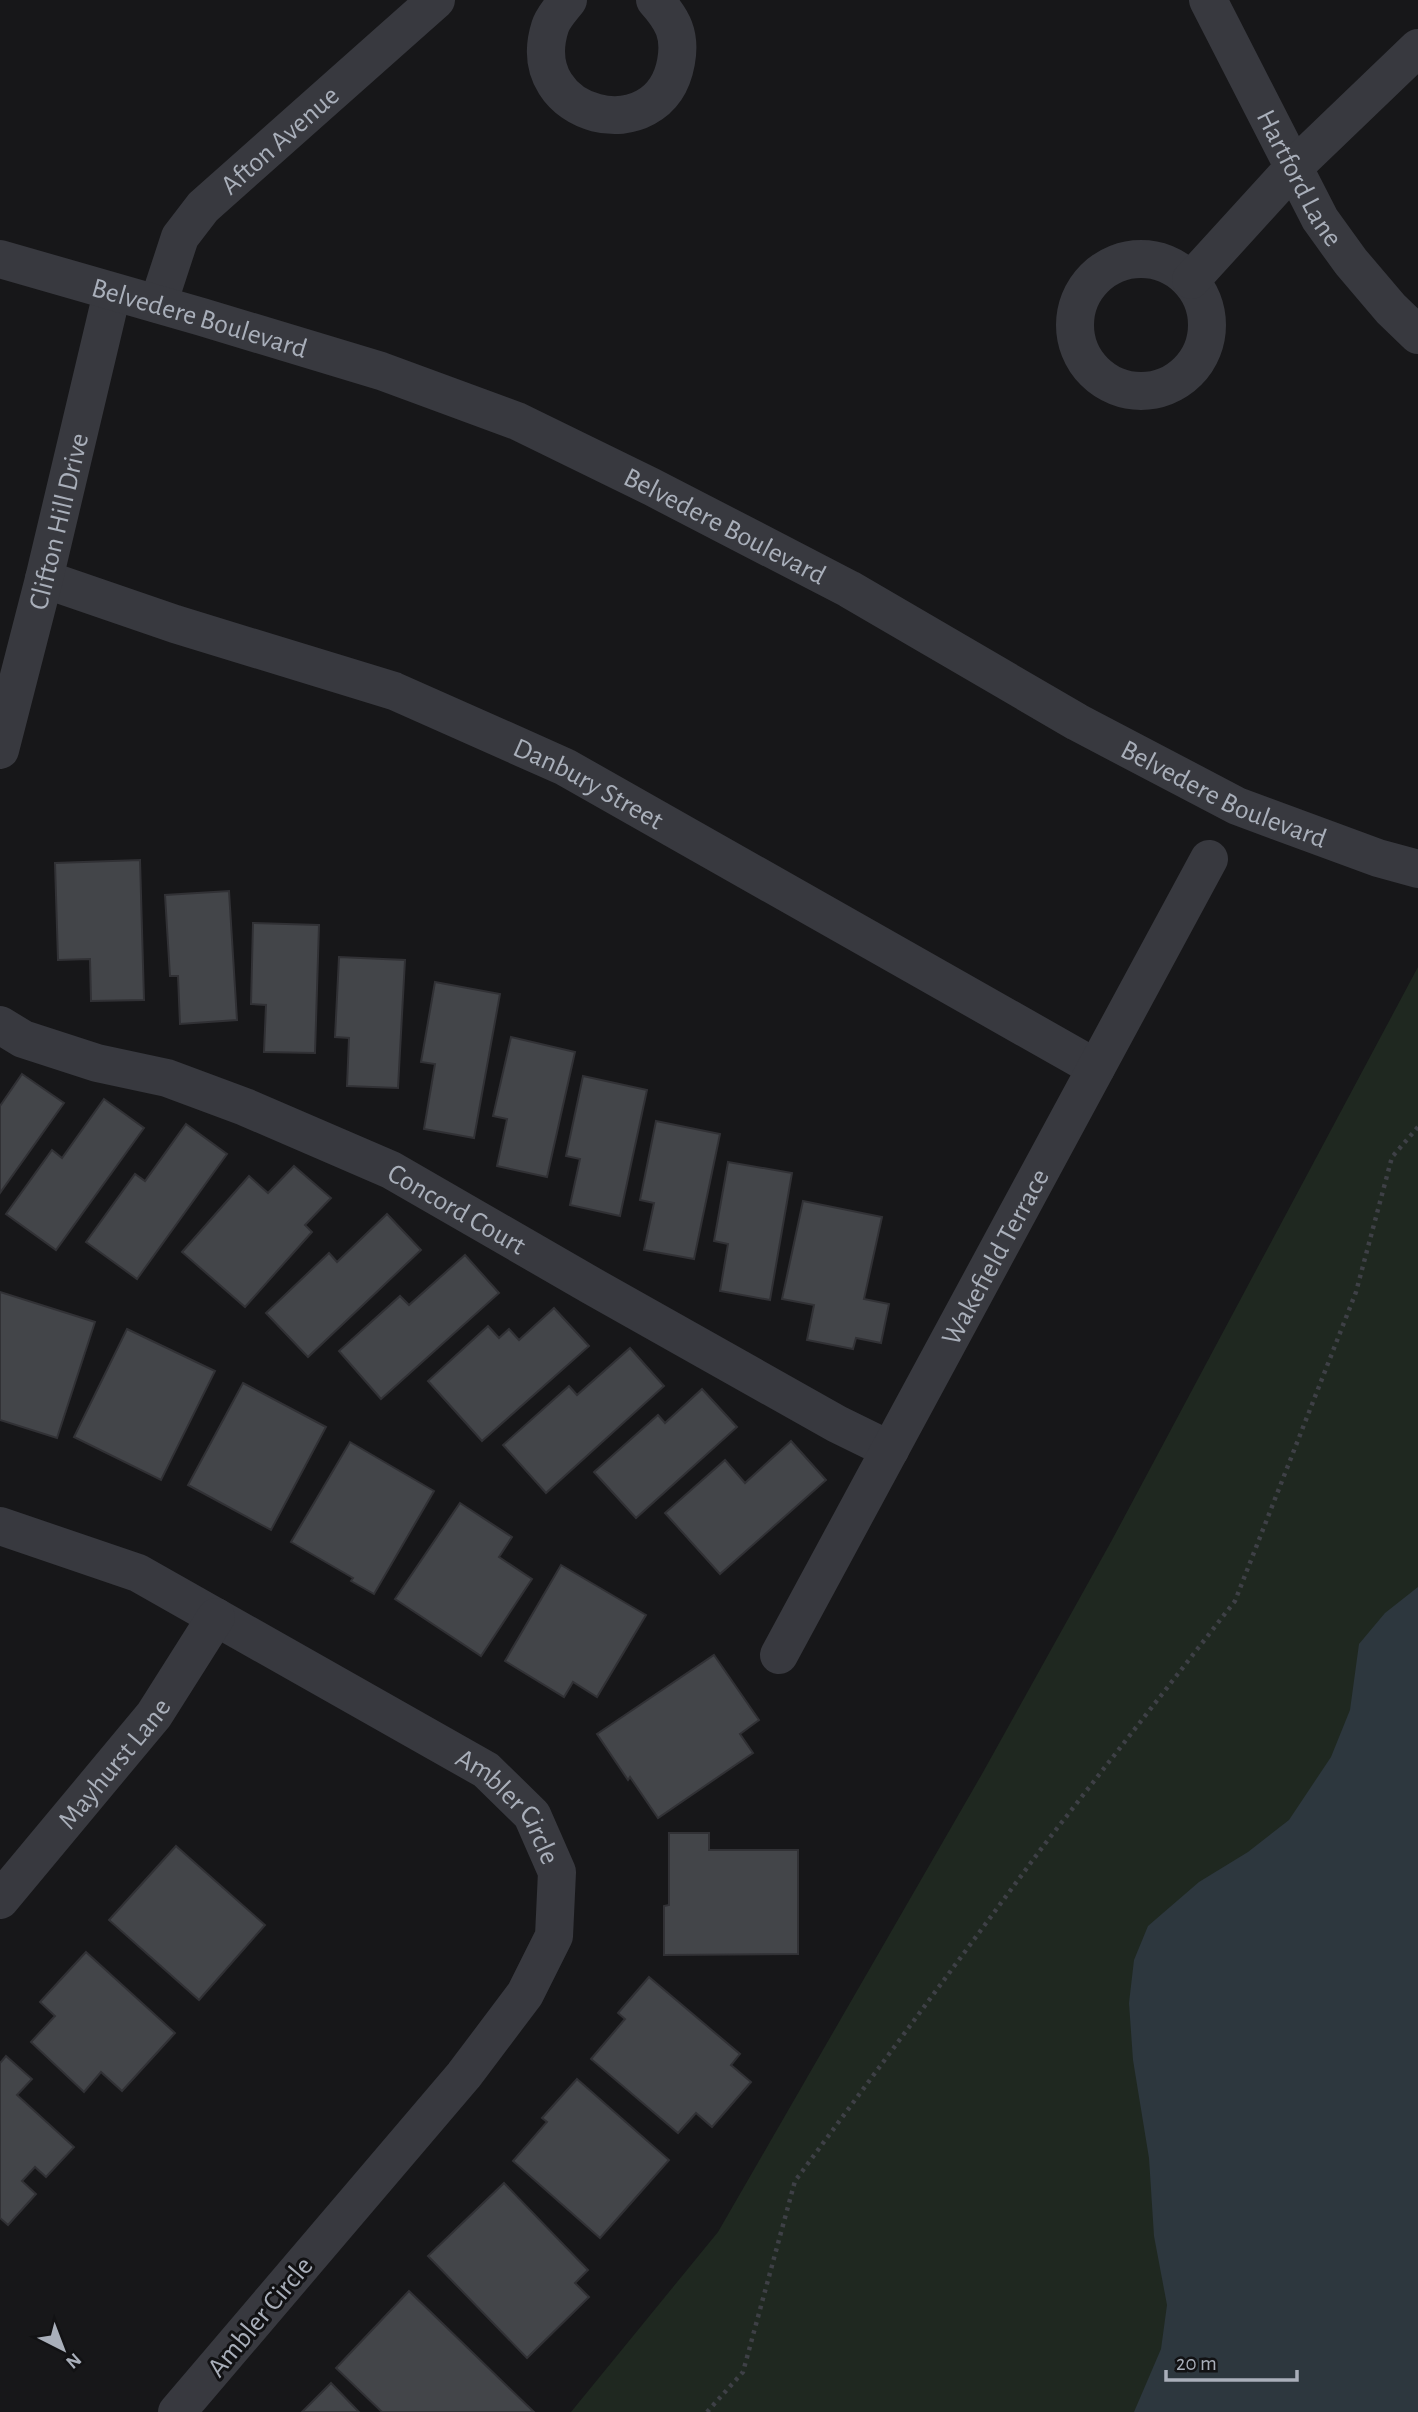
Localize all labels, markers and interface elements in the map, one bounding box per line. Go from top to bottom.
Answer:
street label: Afton Avenue [216,81,345,200]
street label: Hartford Lane [1251,106,1347,252]
street label: Belvedere Boulevard [88,274,310,364]
street label: Clifton Hill Drive [25,430,94,613]
street label: Belvedere Boulevard [619,464,830,591]
street label: Danbury Street [509,734,668,836]
street label: Belvedere Boulevard [1116,736,1330,854]
street label: Concord Court [382,1159,530,1261]
street label: Wakefield Terrace [937,1165,1055,1350]
street label: Mayhurst Lane [54,1694,177,1835]
street label: Ambler Circle [451,1744,564,1869]
street label: Ambler Circle [203,2252,319,2383]
north arrow [28,2314,98,2384]
scale bar [1166,2338,1297,2382]
text: N [62,2349,85,2372]
text: 20 m [1176,2353,1217,2374]

